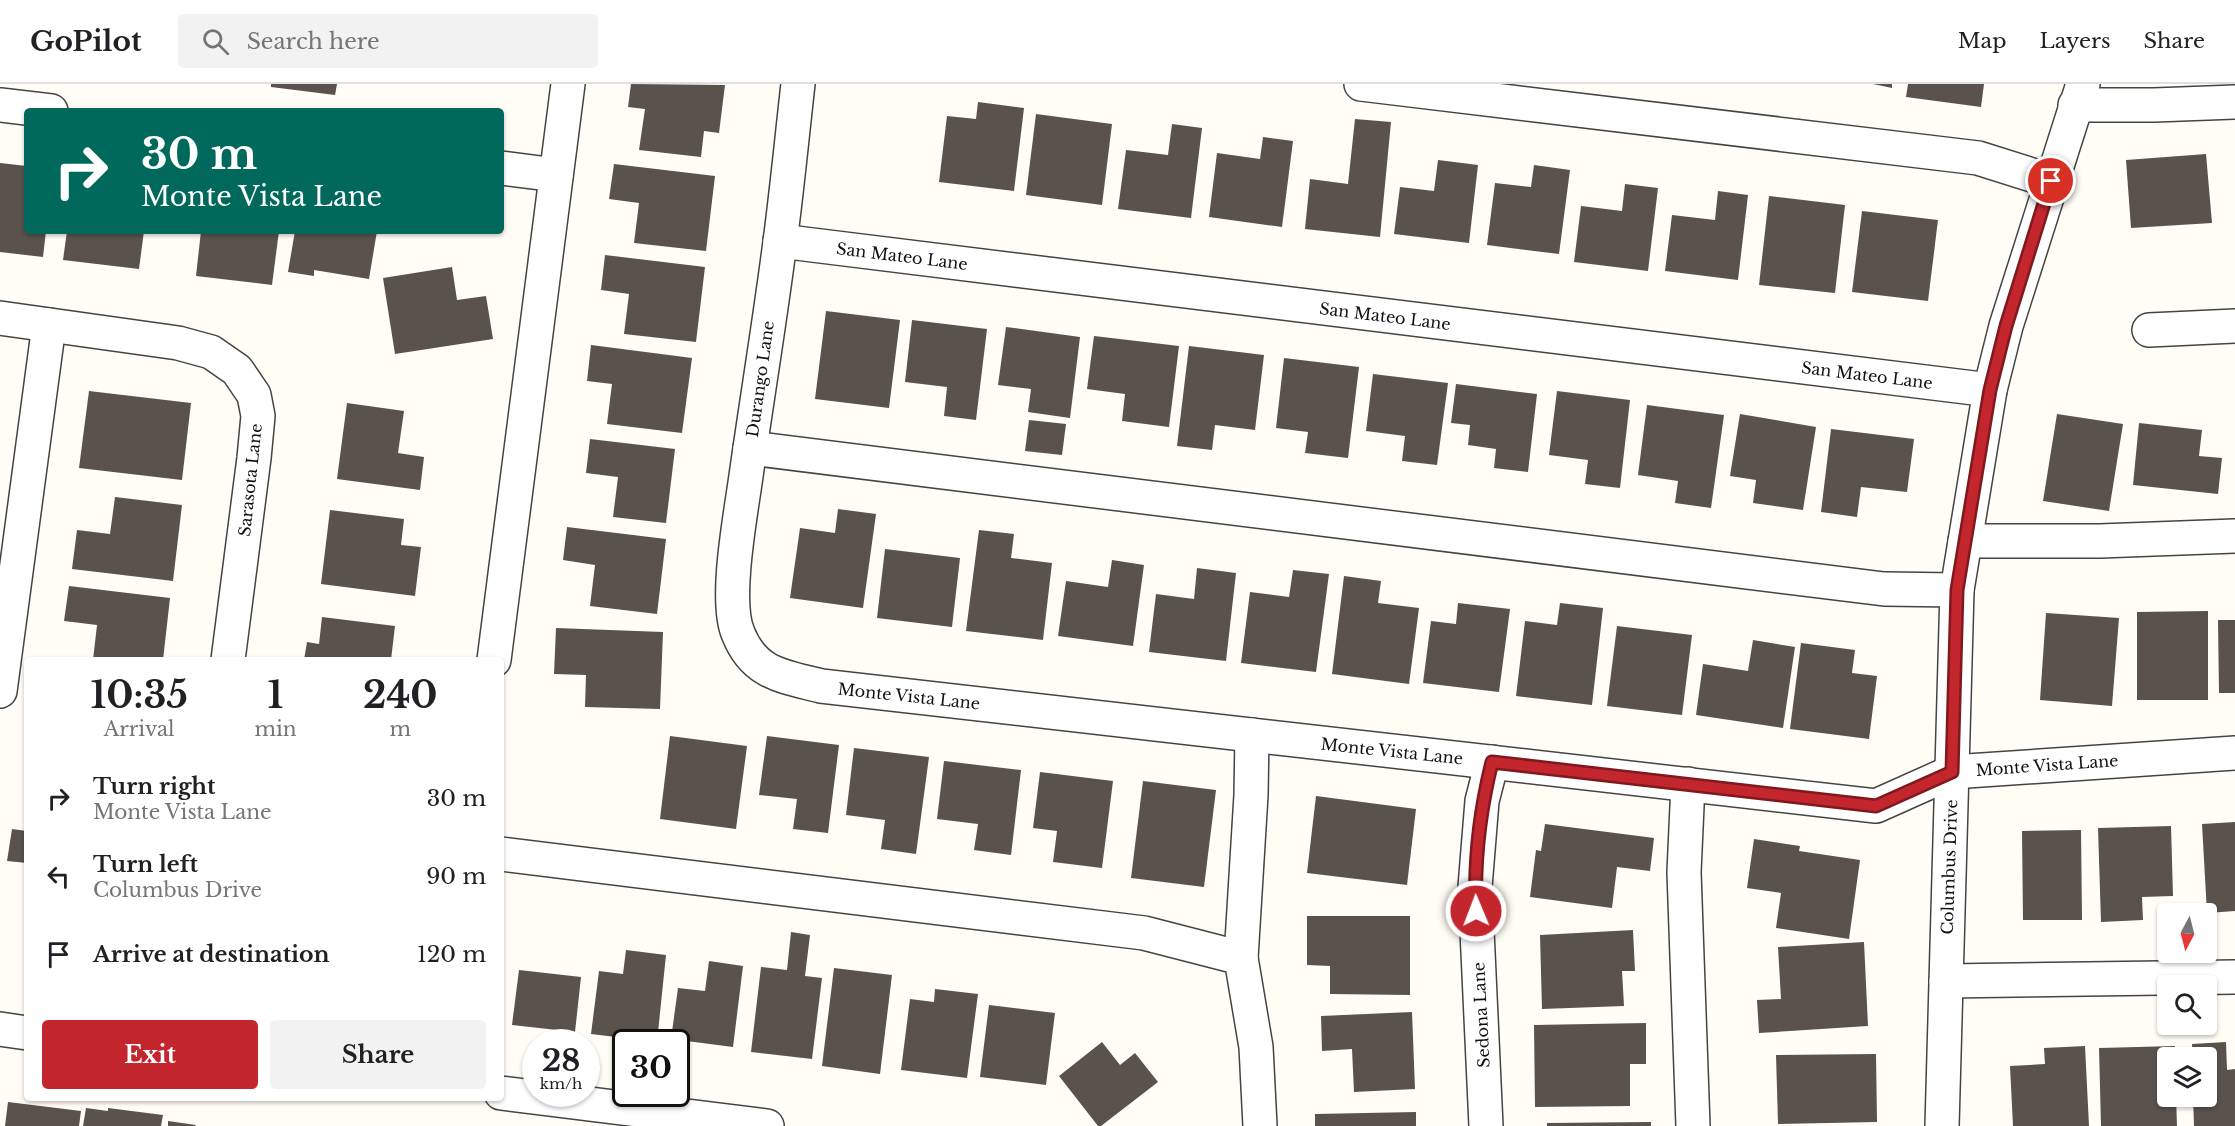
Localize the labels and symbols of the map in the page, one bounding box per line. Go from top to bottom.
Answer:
pin [2025,155,2076,206]
street label: San Mateo Lane [835,238,969,274]
street label: San Mateo Lane [1318,298,1452,334]
street label: Durango Lane [742,319,778,439]
street label: San Mateo Lane [1800,357,1934,393]
street label: Sarasota Lane [234,423,266,537]
street label: Monte Vista Lane [837,679,981,713]
street label: Monte Vista Lane [1320,734,1464,768]
street label: Monte Vista Lane [1975,750,2119,780]
street label: Columbus Drive [1937,799,1961,935]
position arrow [1444,879,1508,943]
north arrow [2157,903,2217,963]
street label: Sedona Lane [1468,962,1494,1068]
speed limit sign: 30 [612,1029,690,1107]

